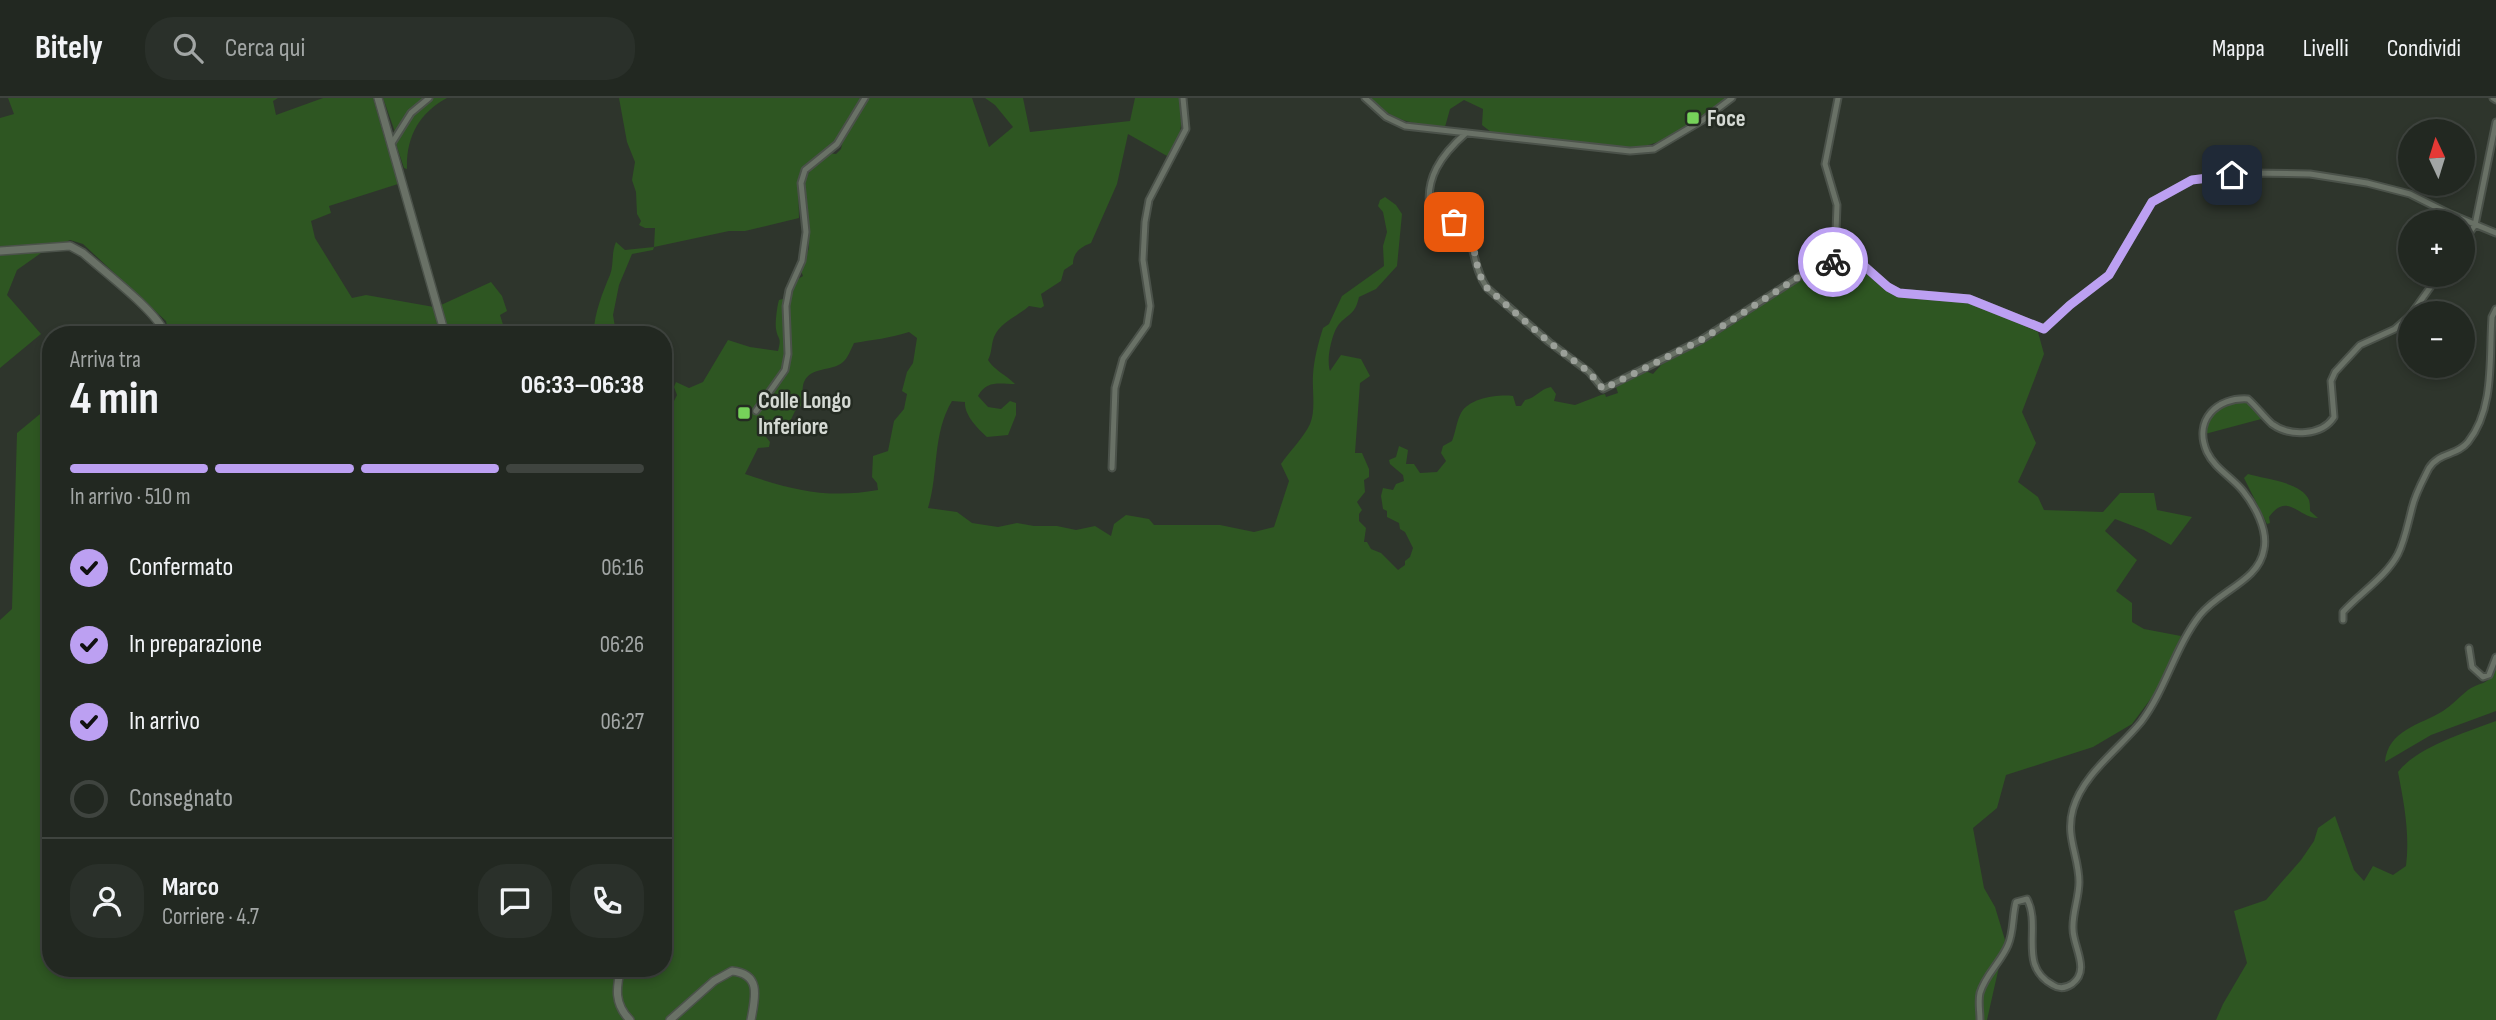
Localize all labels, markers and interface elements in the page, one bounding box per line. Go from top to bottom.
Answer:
search box [145,17,635,80]
text: Bitely [35,28,103,68]
icon: search [169,29,207,67]
text: Cerca qui [225,33,305,64]
text: Mappa [2212,34,2265,63]
text: Livelli [2303,34,2349,63]
text: Condividi [2387,34,2461,63]
place label: Foce [1707,105,1746,133]
marker: Foce [1685,110,1701,126]
north arrow [2398,119,2474,196]
map controls [2398,119,2475,378]
pin [2202,145,2262,205]
icon: home [2213,156,2251,194]
pin [1424,192,1484,252]
icon: bag [1435,203,1473,241]
button: + [2398,210,2475,287]
courier [1798,227,1868,297]
icon: bike [1814,243,1852,281]
button: − [2398,301,2475,378]
text: Arriva tra [70,346,141,374]
text: 06:33–06:38 [521,370,644,401]
text: 4 min [70,372,159,427]
place label: Colle Longo Inferiore [758,387,851,441]
marker: Colle Longo Inferiore [736,405,752,421]
text: In arrivo · 510 m [70,483,191,511]
icon: check [70,549,108,587]
text: Confermato [129,552,233,583]
text: 06:16 [601,554,644,582]
icon: check [70,626,108,664]
text: In preparazione [129,629,262,660]
text: 06:26 [600,631,644,659]
icon: check [70,703,108,741]
text: In arrivo [129,706,200,737]
text: 06:27 [601,708,644,736]
text: Consegnato [129,783,233,814]
button: person [70,864,144,938]
button: chat [478,864,552,938]
button: phone [570,864,644,938]
text: Marco [162,872,219,903]
text: Corriere · 4.7 [162,903,259,931]

